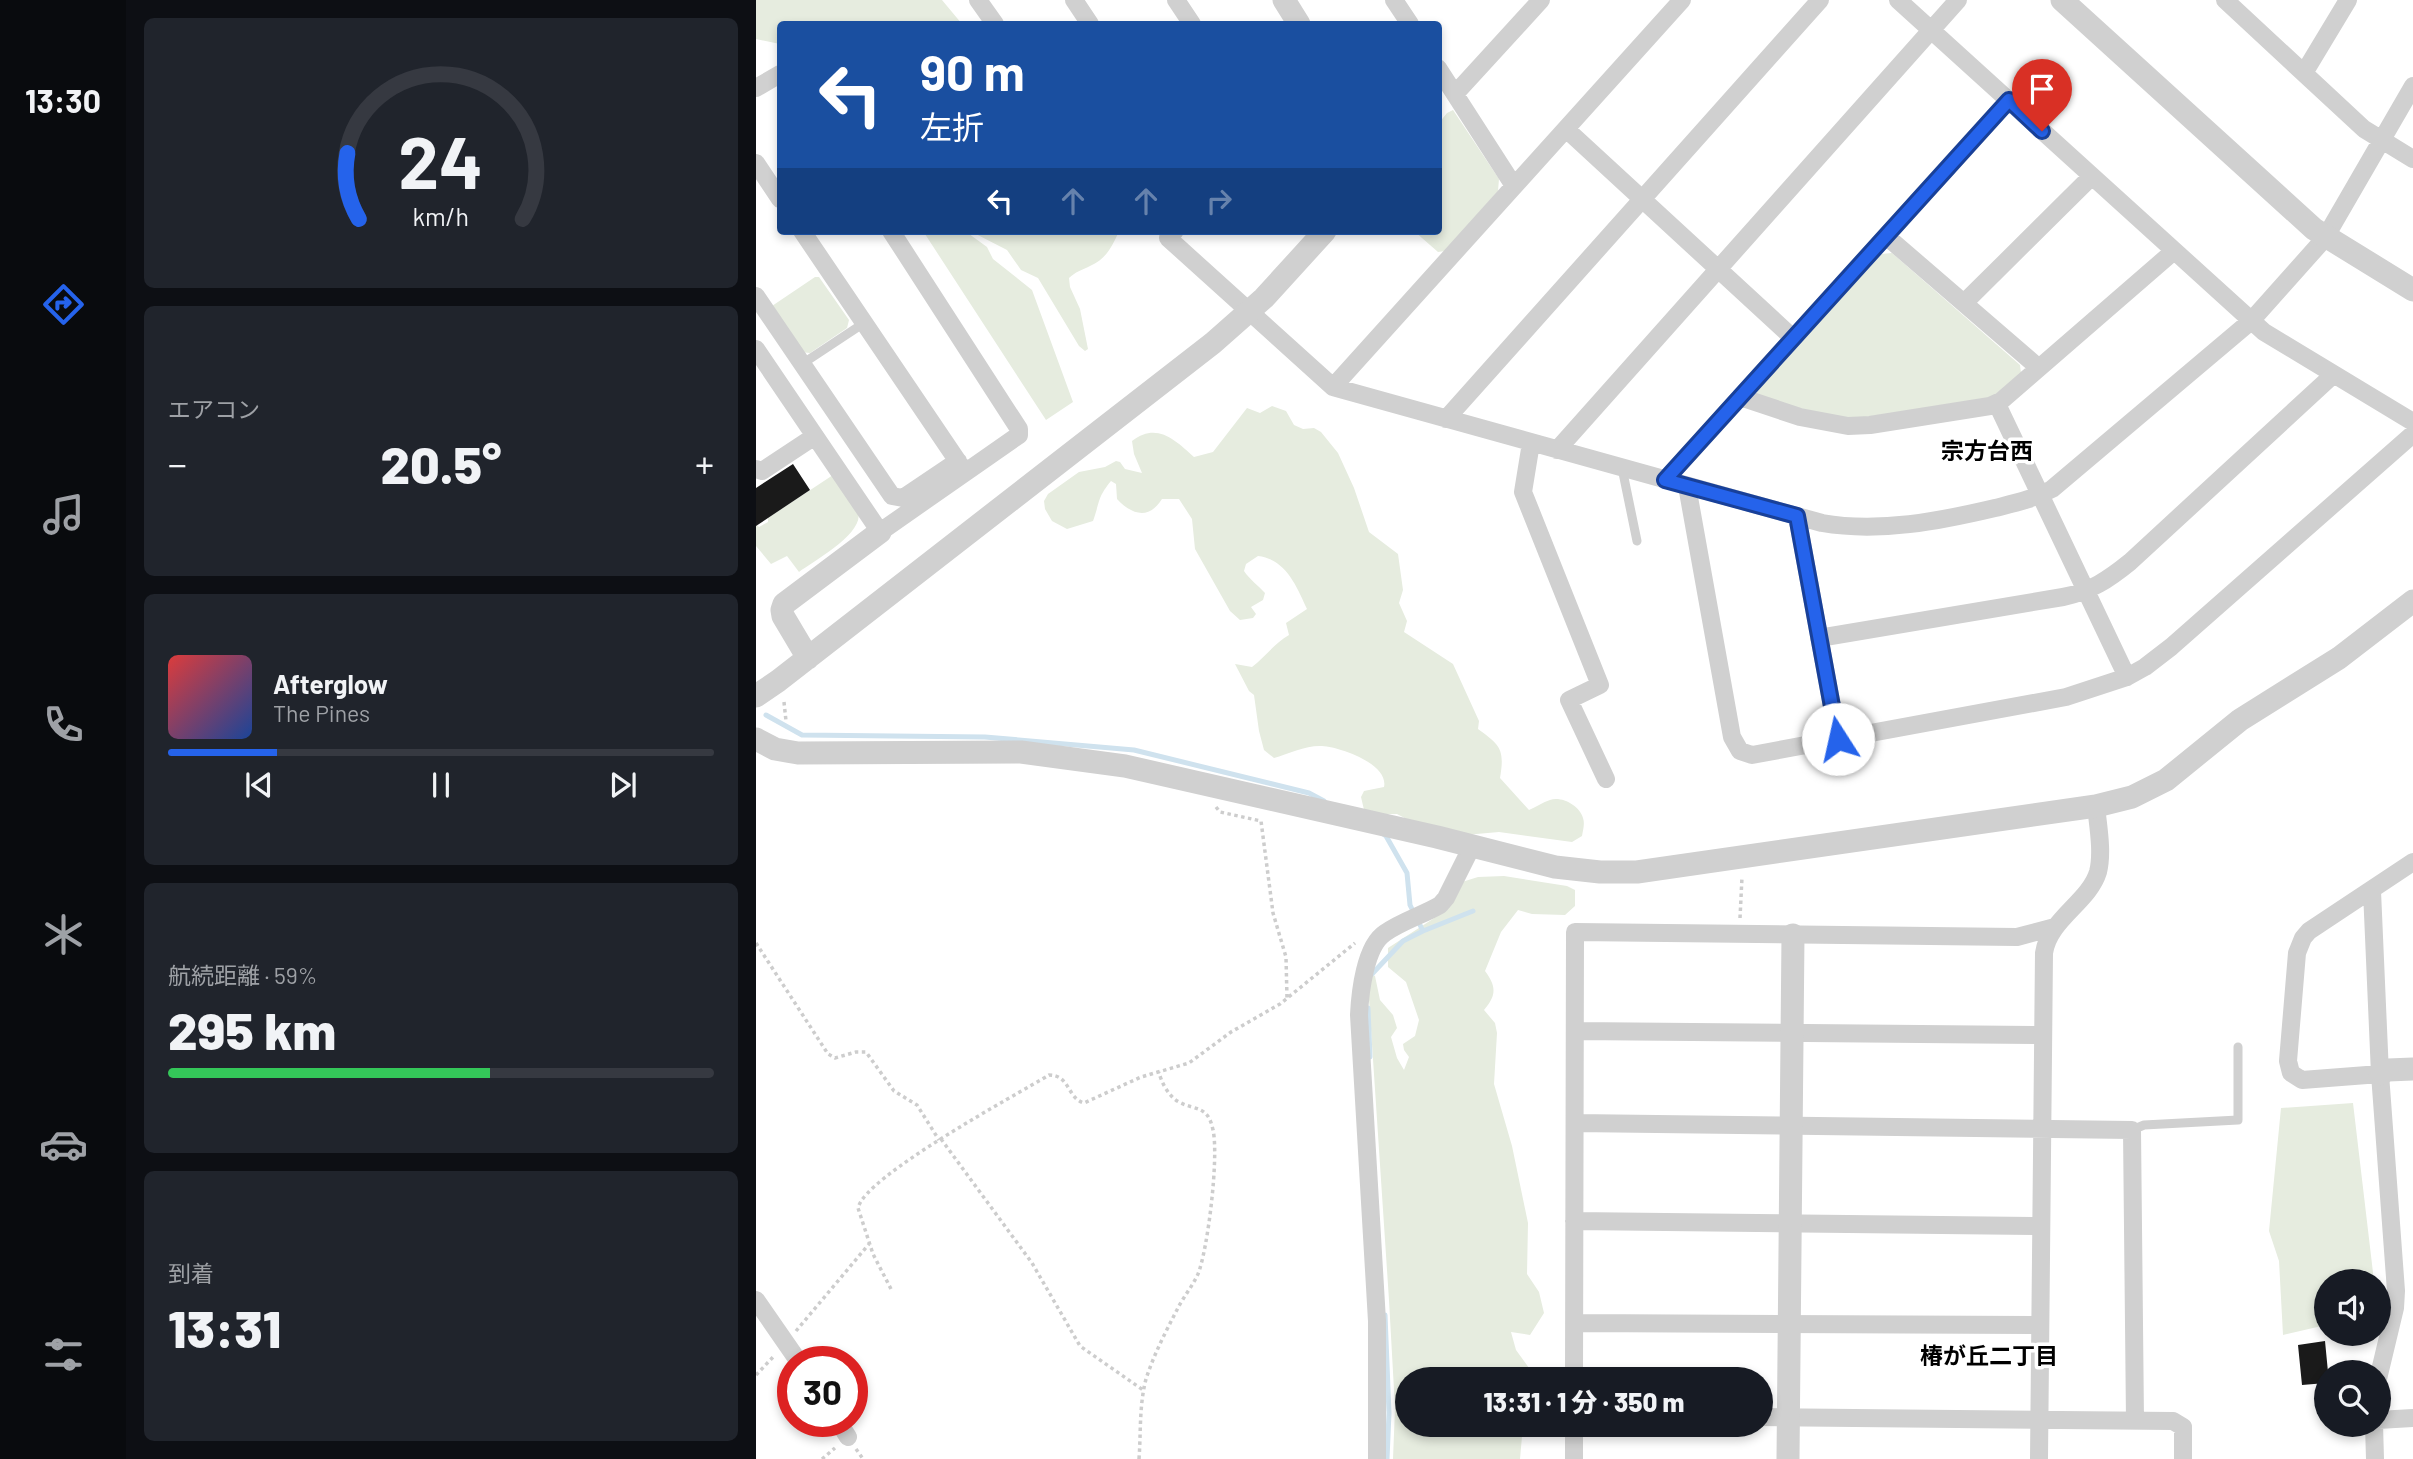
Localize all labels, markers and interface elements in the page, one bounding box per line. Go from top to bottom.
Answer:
text: 90 m [920,42,1025,101]
icon: left [805,49,896,140]
pin [2012,59,2072,131]
icon: arrive [2023,70,2061,108]
text: 13:30 [25,81,101,119]
text: 左折 [920,107,984,145]
text: 24 [399,116,483,204]
icon: left [981,182,1019,220]
icon: ahead [1054,182,1092,220]
icon: ahead [1127,182,1165,220]
icon: right [1200,182,1238,220]
text: km/h [413,201,469,231]
icon: directions [39,280,88,329]
text: エアコン [168,395,260,423]
text: 20.5° [380,432,502,494]
district label: 宗方台西 [1941,436,2033,464]
text: − [168,440,187,486]
text: + [695,440,714,486]
icon: music [39,490,88,539]
text: Afterglow [273,668,388,699]
text: The Pines [273,699,370,727]
icon: phone [39,700,88,749]
position arrow [1801,702,1875,776]
icon: previous [240,766,278,804]
icon: pause [422,766,460,804]
icon: next [604,766,642,804]
icon: climate [39,910,88,959]
text: 航続距離 · 59% [168,961,317,989]
text: 295 km [168,998,336,1060]
icon: car [39,1120,88,1169]
text: 到着 [168,1259,214,1287]
map controls [2314,1269,2391,1437]
button: sound [2314,1269,2391,1346]
text: 13:31 [168,1296,281,1358]
icon: filters [39,1330,88,1379]
district label: 椿が丘二丁目 [1920,1341,2058,1369]
speed limit sign: 30 [777,1346,868,1437]
button: search [2314,1360,2391,1437]
text: 13:31 · 1 分 · 350 m [1484,1386,1684,1417]

